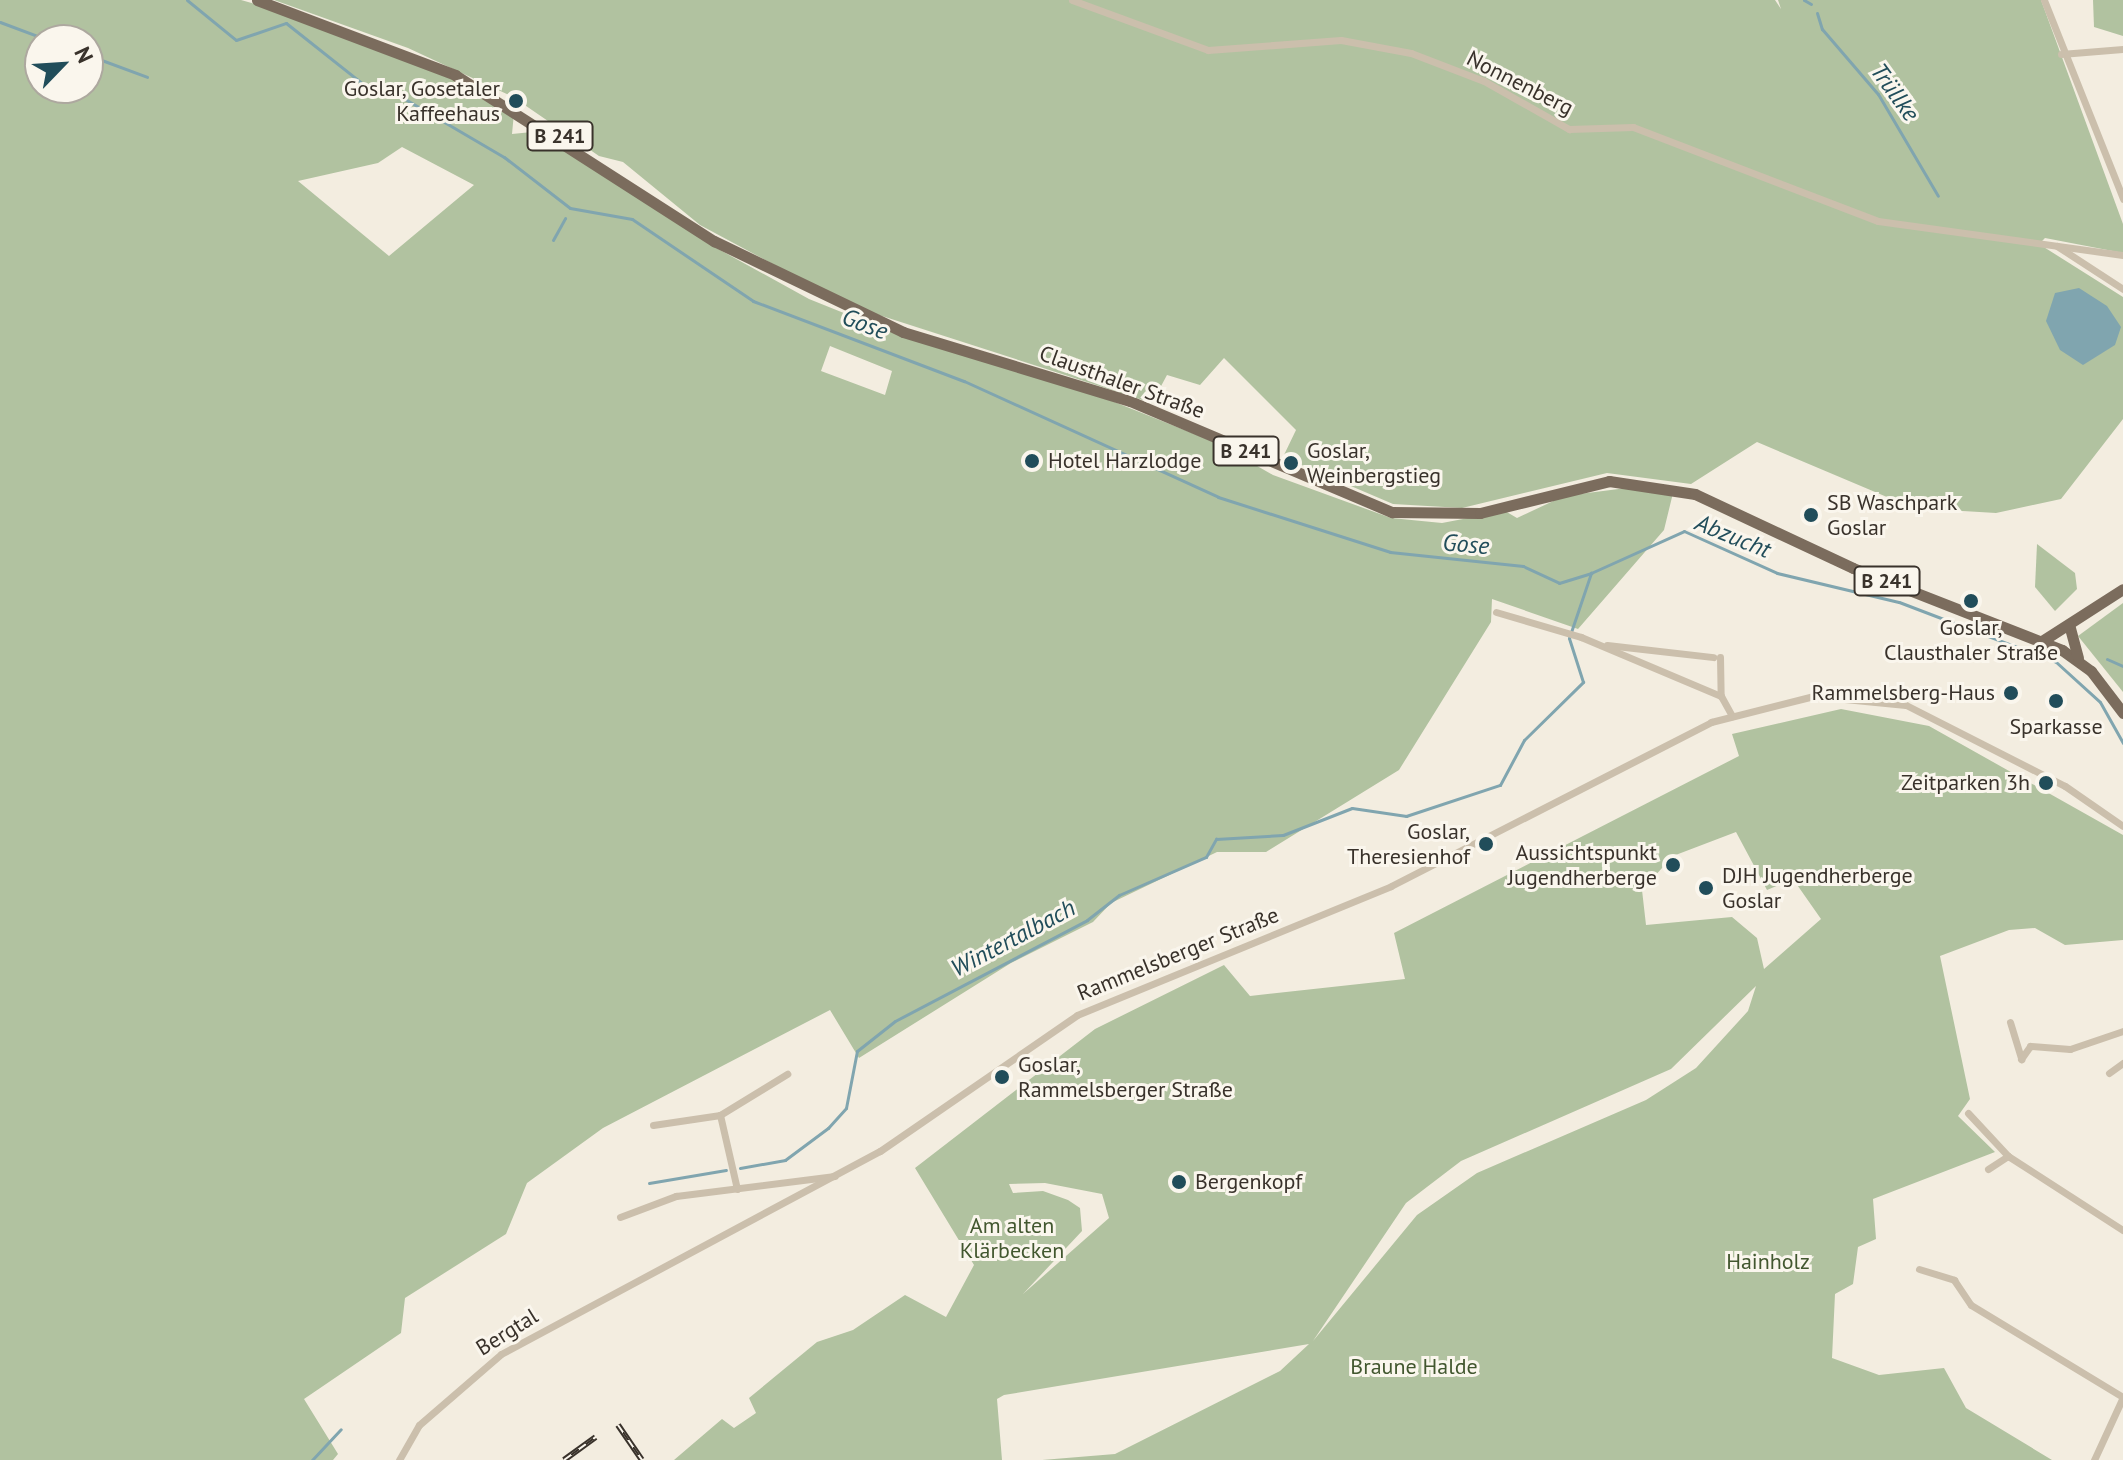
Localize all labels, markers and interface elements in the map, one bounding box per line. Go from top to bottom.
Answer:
north arrow [24,24,104,104]
text: N [68,42,100,67]
street label: Nonnenberg [1462,45,1578,121]
water label: Trüllke [1864,57,1926,127]
place label: Goslar, Gosetaler Kaffeehaus [342,75,500,126]
marker: Goslar, Gosetaler Kaffeehaus [507,92,525,110]
road number: B 241 [526,120,594,152]
water label: Gose [838,302,892,346]
street label: Clausthaler Straße [1036,340,1208,424]
road number: B 241 [1212,435,1280,467]
place label: Goslar, Weinbergstieg [1307,437,1441,488]
place label: Hotel Harzlodge [1048,448,1201,474]
marker: Hotel Harzlodge [1023,452,1041,470]
marker: Goslar, Weinbergstieg [1282,454,1300,472]
place label: SB Waschpark Goslar [1827,489,1958,540]
marker: SB Waschpark Goslar [1802,506,1820,524]
water label: Abzucht [1691,508,1775,564]
water label: Gose [1442,528,1490,560]
road number: B 241 [1853,565,1921,597]
marker: Goslar, Clausthaler Straße [1962,592,1980,610]
place label: Goslar, Clausthaler Straße [1884,614,2058,666]
place label: Rammelsberg-Haus [1812,680,1995,706]
marker: Rammelsberg-Haus [2002,684,2020,702]
marker: Sparkasse [2047,692,2065,710]
place label: Sparkasse [2009,714,2103,740]
place label: Zeitparken 3h [1901,770,2030,796]
marker: Zeitparken 3h [2037,774,2055,792]
place label: Goslar, Theresienhof [1347,818,1470,870]
marker: Goslar, Theresienhof [1477,835,1495,853]
place label: Aussichtspunkt Jugendherberge [1508,839,1657,890]
marker: Aussichtspunkt Jugendherberge [1664,856,1682,874]
place label: DJH Jugendherberge Goslar [1722,862,1913,914]
marker: DJH Jugendherberge Goslar [1697,879,1715,897]
water label: Wintertalbach [946,893,1080,983]
street label: Rammelsberger Straße [1073,901,1283,1007]
place label: Goslar, Rammelsberger Straße [1018,1051,1233,1102]
marker: Goslar, Rammelsberger Straße [993,1068,1011,1086]
place label: Bergenkopf [1195,1169,1302,1195]
marker: Bergenkopf [1170,1173,1188,1191]
park label: Am alten Klärbecken [960,1212,1064,1264]
park label: Hainholz [1726,1249,1810,1275]
street label: Bergtal [471,1303,543,1361]
park label: Braune Halde [1350,1354,1478,1380]

